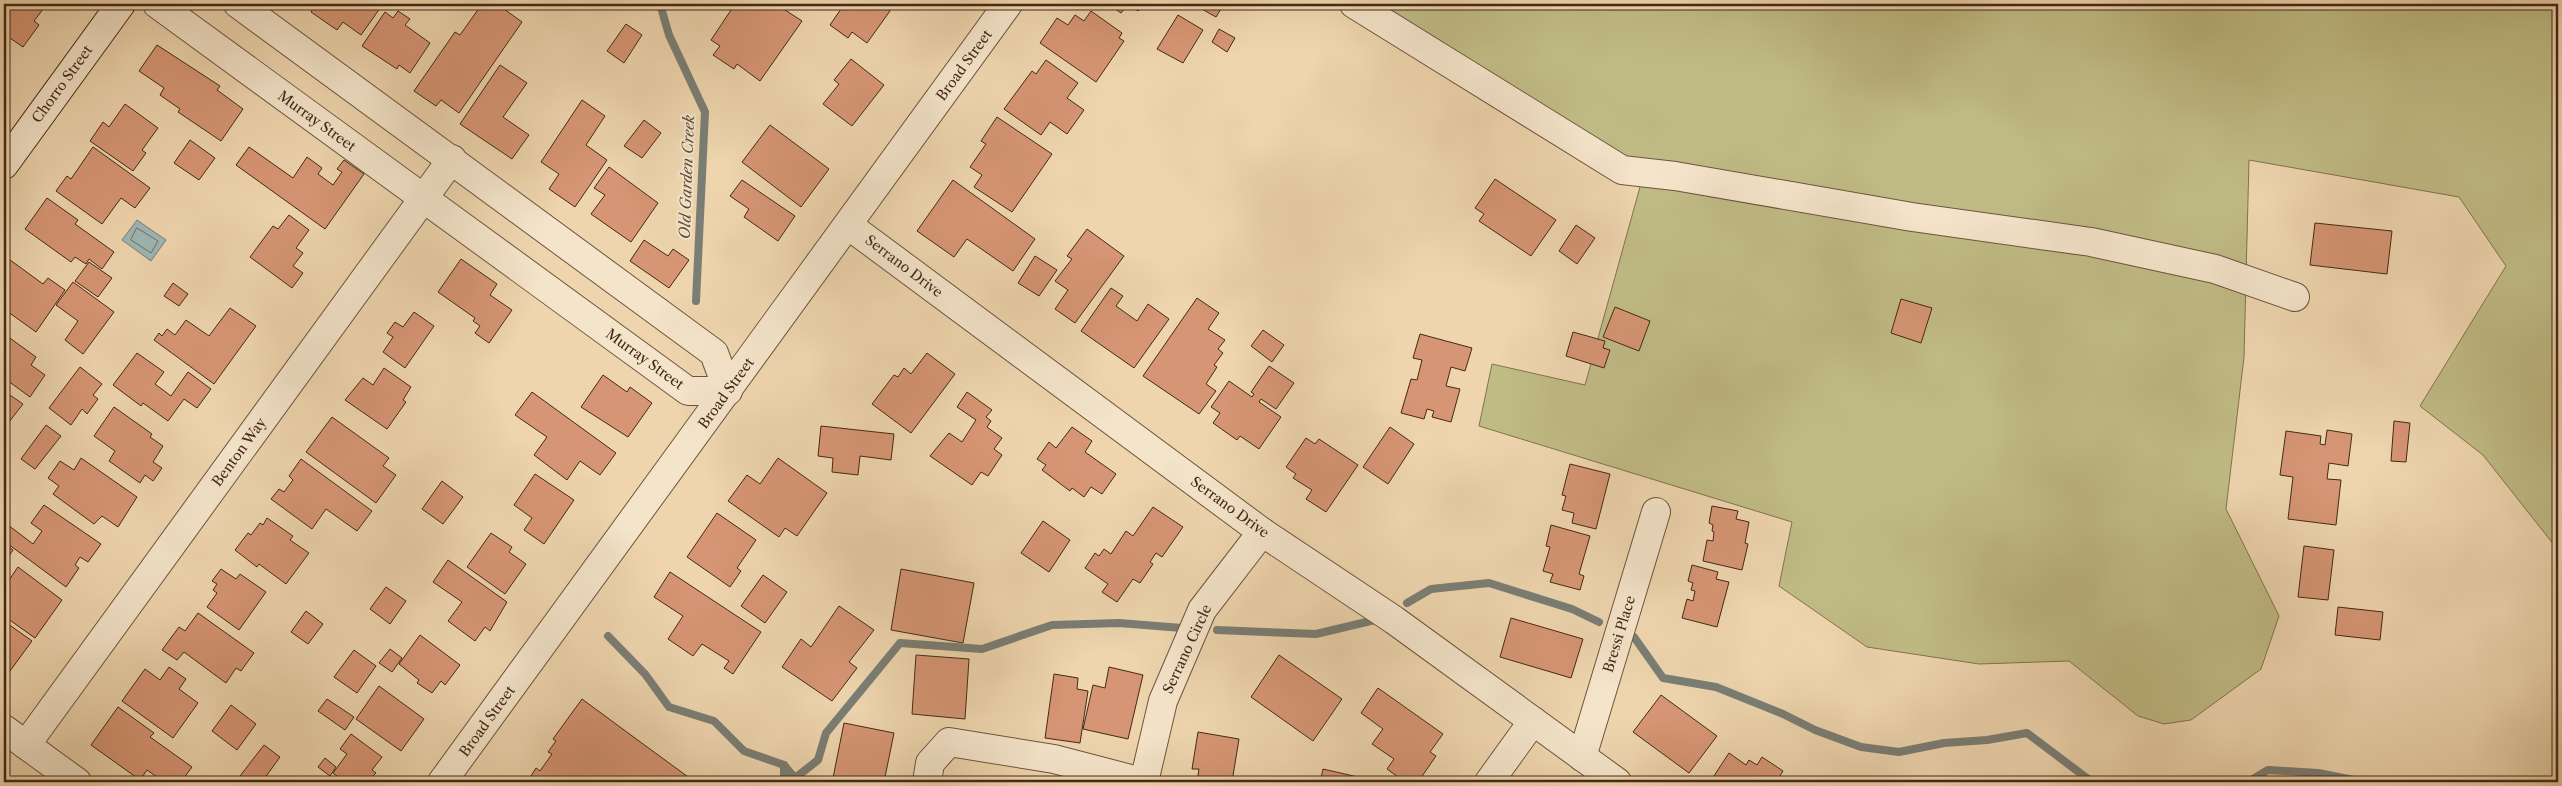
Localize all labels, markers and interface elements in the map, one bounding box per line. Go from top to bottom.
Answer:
street label: Broad Street [932,26,996,104]
street label: Chorro Street [28,42,96,126]
street label: Murray Street [274,87,360,155]
water label: Old Garden Creek [675,114,698,239]
street label: Serrano Drive [862,231,947,301]
street label: Murray Street [602,325,688,393]
street label: Broad Street [694,354,758,432]
street label: Benton Way [208,414,270,490]
street label: Serrano Drive [1187,472,1273,542]
street label: Bressi Place [1599,593,1639,675]
street label: Serrano Circle [1158,601,1216,697]
street label: Broad Street [455,682,519,760]

